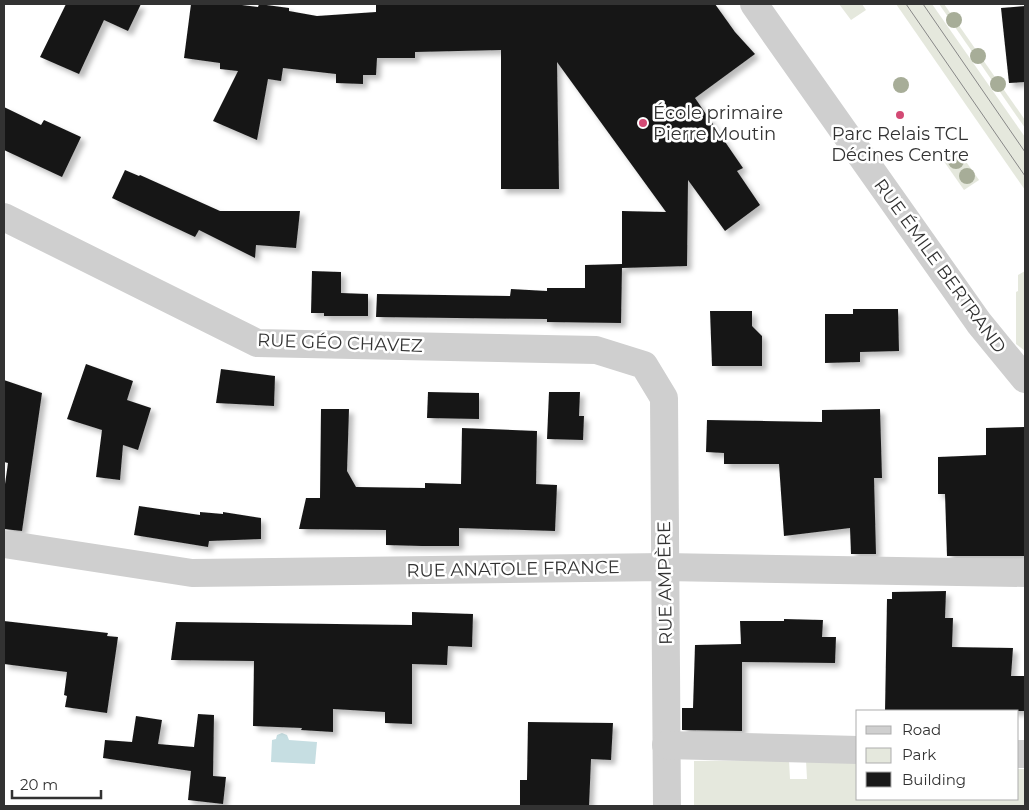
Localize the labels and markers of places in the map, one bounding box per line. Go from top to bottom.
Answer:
place label: École primaire Pierre Moutin [653,102,783,145]
marker: Parc Relais TCL Décines Centre [894,109,906,121]
marker: École primaire Pierre Moutin [637,117,649,129]
place label: Parc Relais TCL Décines Centre [831,123,969,166]

